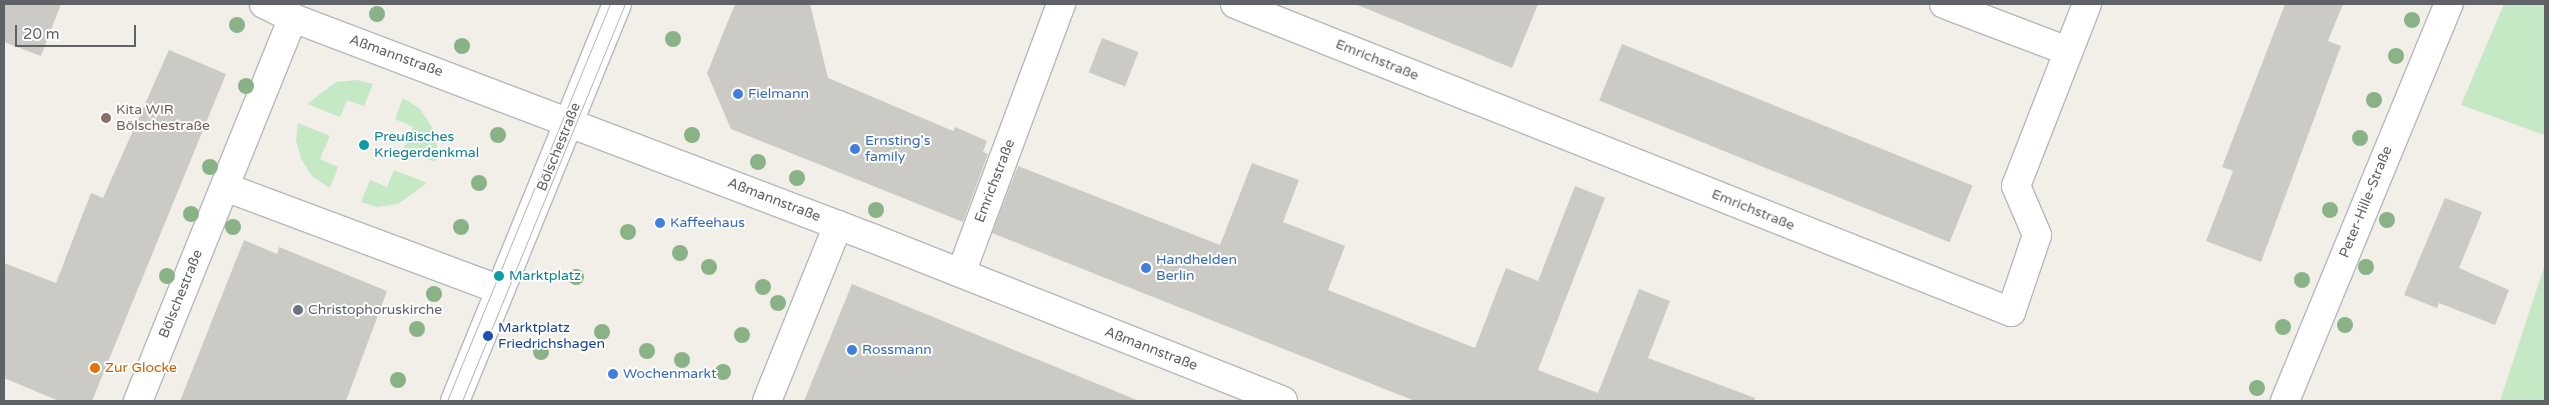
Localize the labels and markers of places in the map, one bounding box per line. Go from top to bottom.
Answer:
place label: Fielmann [748,86,809,102]
marker: Fielmann [732,88,744,100]
place label: Kita WIR Bölschestraße [116,102,210,134]
marker: Kita WIR Bölschestraße [100,112,112,124]
place label: Preußisches Kriegerdenkmal [374,129,479,162]
place label: Ernsting's family [865,133,930,166]
marker: Preußisches Kriegerdenkmal [358,139,370,151]
marker: Ernsting's family [849,143,861,155]
place label: Kaffeehaus [670,215,745,231]
marker: Kaffeehaus [654,217,666,229]
place label: Handhelden Berlin [1156,252,1237,284]
marker: Handhelden Berlin [1140,262,1152,274]
place label: Marktplatz [509,268,581,284]
marker: Marktplatz [493,270,505,282]
place label: Christophoruskirche [308,302,442,318]
marker: Christophoruskirche [292,304,304,316]
place label: Marktplatz Friedrichshagen [498,320,605,352]
marker: Marktplatz Friedrichshagen [482,330,494,342]
place label: Rossmann [862,342,932,358]
marker: Rossmann [846,344,858,356]
place label: Zur Glocke [105,360,177,376]
marker: Zur Glocke [89,362,101,374]
place label: Wochenmarkt [623,366,717,382]
marker: Wochenmarkt [607,368,619,380]

